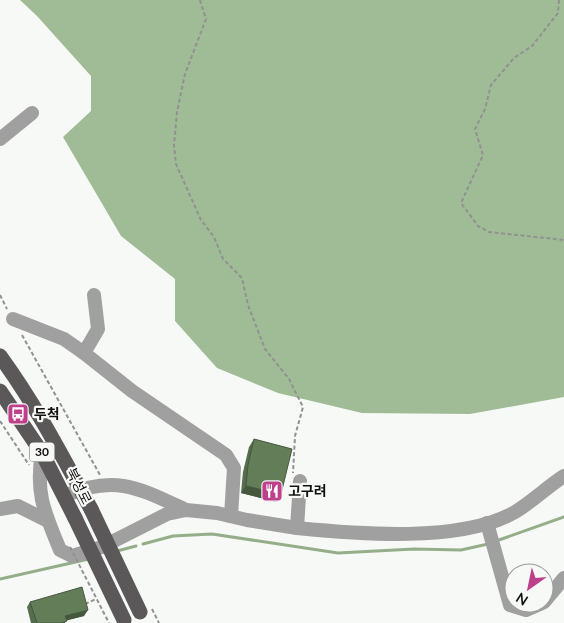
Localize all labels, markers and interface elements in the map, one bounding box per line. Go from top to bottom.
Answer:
bus stop icon: 두척 [6,402,30,426]
place label: 두척 [34,405,60,422]
road number: 30 [30,442,54,462]
street label: 북성로 [63,465,96,507]
restaurant icon: 고구려 [260,479,284,503]
place label: 고구려 [288,482,327,499]
north arrow [504,563,554,613]
text: N [512,589,531,609]

